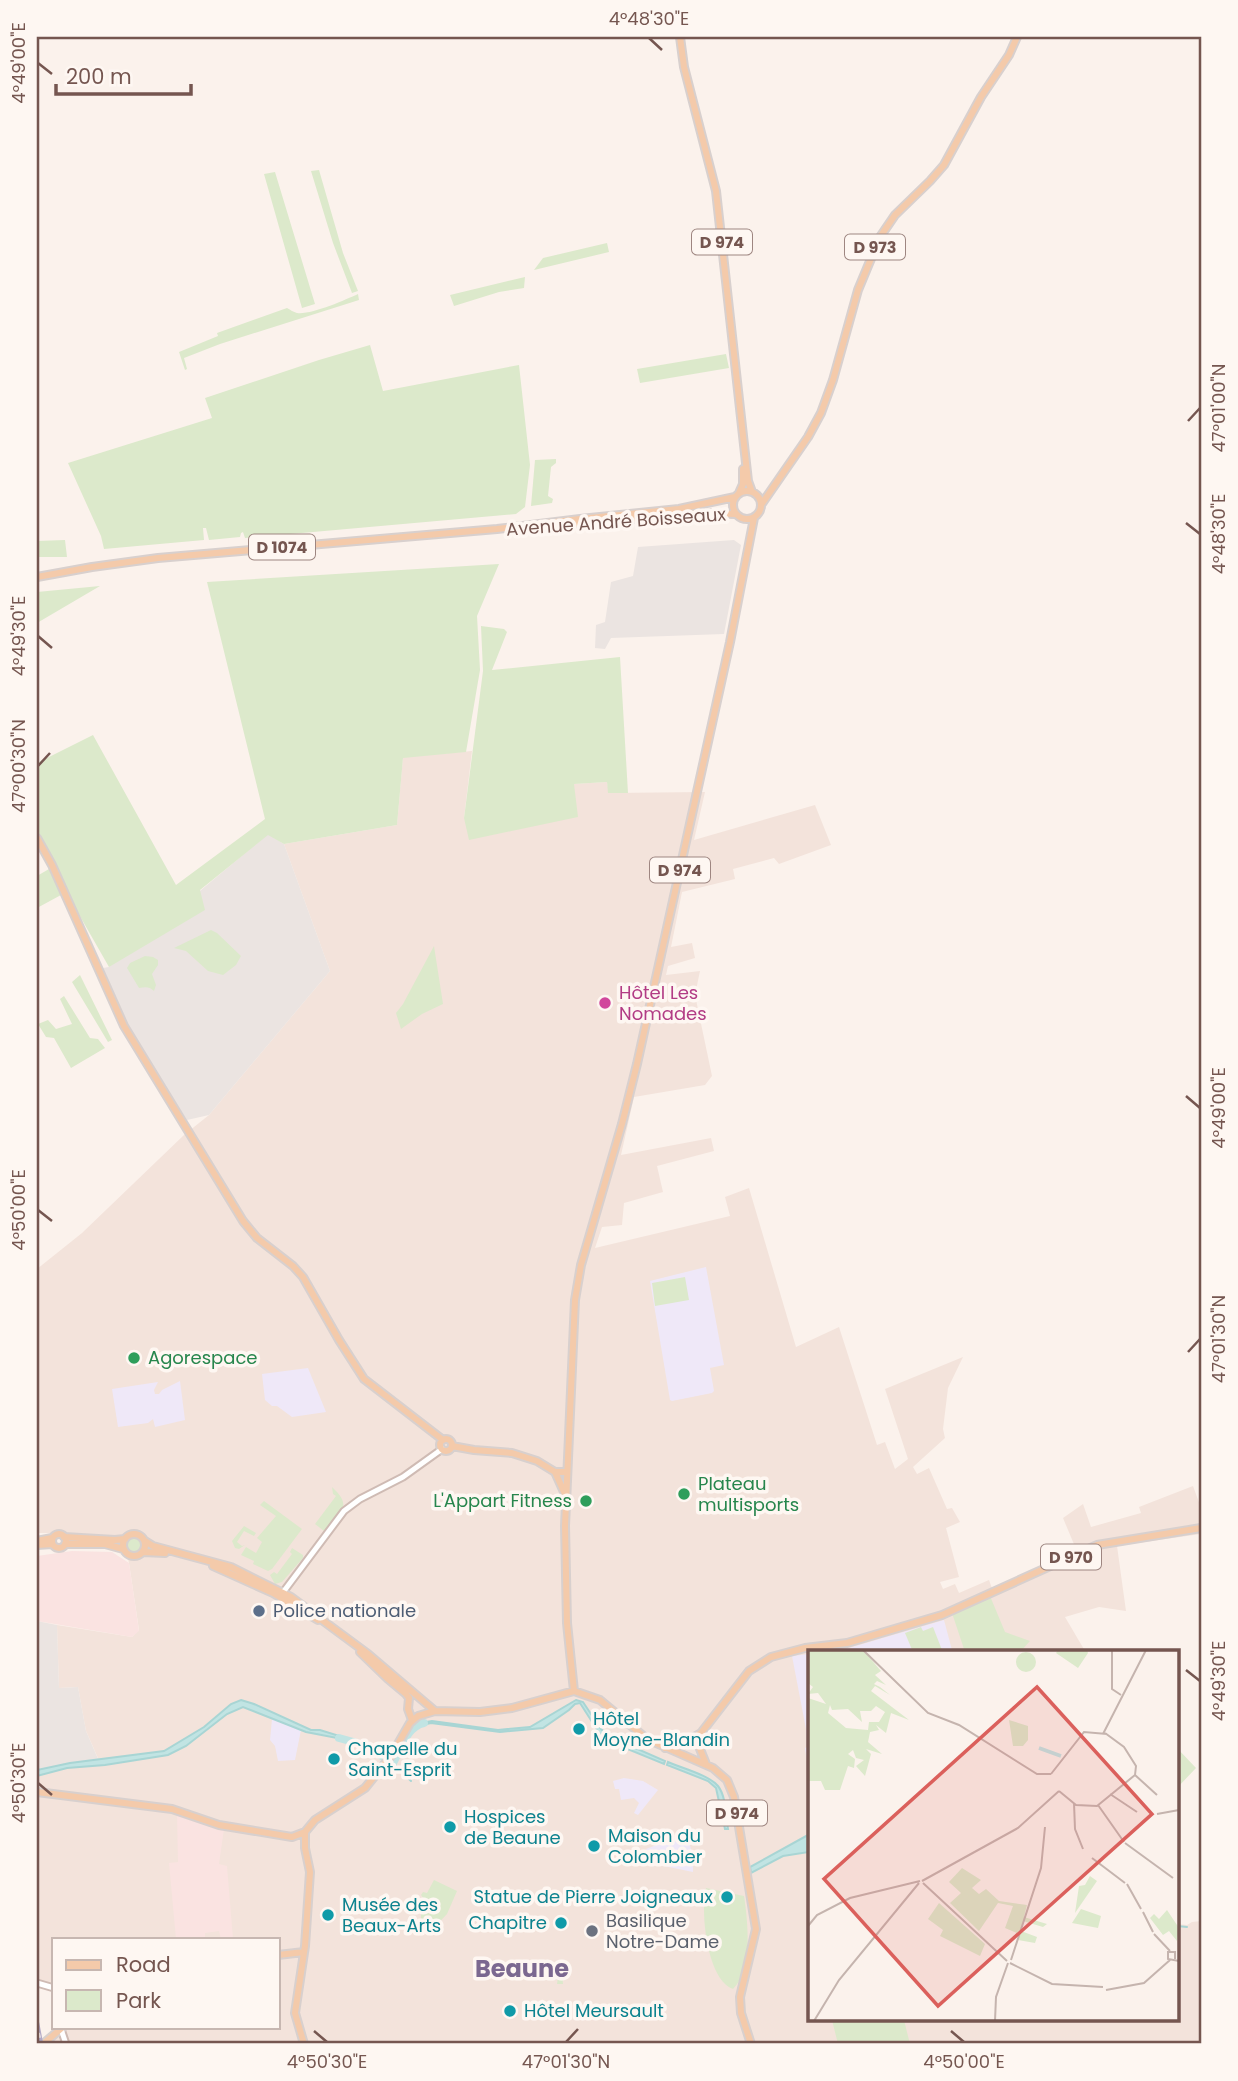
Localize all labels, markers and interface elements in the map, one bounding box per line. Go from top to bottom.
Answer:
text: 4°48'30"E [609,6,689,31]
text: 4°49'00"E [6,22,31,104]
scale bar [56,52,191,96]
text: 200 m [66,62,132,91]
road number: D 974 [692,230,752,254]
road number: D 973 [845,234,905,260]
text: 47°01'00"N [1206,364,1231,452]
text: 4°48'30"E [1206,494,1231,574]
street label: Avenue André Boisseaux [505,501,727,542]
road number: D 1074 [249,534,315,560]
text: 4°49'30"E [6,596,31,676]
text: 47°00'30"N [6,719,31,813]
road number: D 974 [650,858,710,883]
place label: Hôtel Les Nomades [619,980,707,1026]
marker: Hôtel Les Nomades [597,995,613,1011]
text: 4°49'00"E [1206,1067,1231,1149]
text: 4°50'00"E [6,1169,31,1251]
text: 47°01'30"N [1206,1295,1231,1383]
place label: Agorespace [148,1345,258,1370]
marker: Agorespace [126,1350,142,1366]
place label: Plateau multisports [698,1471,799,1517]
marker: Plateau multisports [676,1486,692,1502]
place label: L'Appart Fitness [433,1488,572,1513]
marker: L'Appart Fitness [578,1493,594,1509]
road number: D 970 [1041,1544,1101,1569]
place label: Police nationale [273,1598,416,1623]
marker: Police nationale [251,1603,267,1619]
text: 4°49'30"E [1206,1641,1231,1721]
inset map [808,1650,1178,2022]
place label: Hôtel Moyne-Blandin [593,1706,730,1752]
marker: Hôtel Moyne-Blandin [571,1721,587,1737]
place label: Chapelle du Saint-Esprit [348,1736,457,1782]
text: 4°50'30"E [6,1743,31,1823]
marker: Chapelle du Saint-Esprit [326,1751,342,1767]
road number: D 974 [707,1800,767,1826]
place label: Hospices de Beaune [464,1804,561,1850]
marker: Hospices de Beaune [442,1819,458,1835]
place label: Maison du Colombier [608,1823,703,1869]
marker: Maison du Colombier [586,1838,602,1854]
place label: Statue de Pierre Joigneaux [473,1884,713,1909]
marker: Statue de Pierre Joigneaux [719,1889,735,1905]
place label: Musée des Beaux-Arts [342,1892,441,1938]
marker: Musée des Beaux-Arts [320,1907,336,1923]
place label: Basilique Notre-Dame [606,1908,719,1954]
place label: Chapitre [468,1910,547,1935]
marker: Chapitre [553,1915,569,1931]
marker: Basilique Notre-Dame [584,1923,600,1939]
legend [52,1938,280,2028]
text: Road [116,1950,171,1979]
district label: Beaune [475,1952,569,1985]
text: Park [116,1986,161,2015]
place label: Hôtel Meursault [524,1998,664,2023]
marker: Hôtel Meursault [502,2003,518,2019]
text: 4°50'30"E [287,2049,367,2074]
text: 47°01'30"N [522,2049,610,2074]
text: 4°50'00"E [923,2049,1005,2074]

